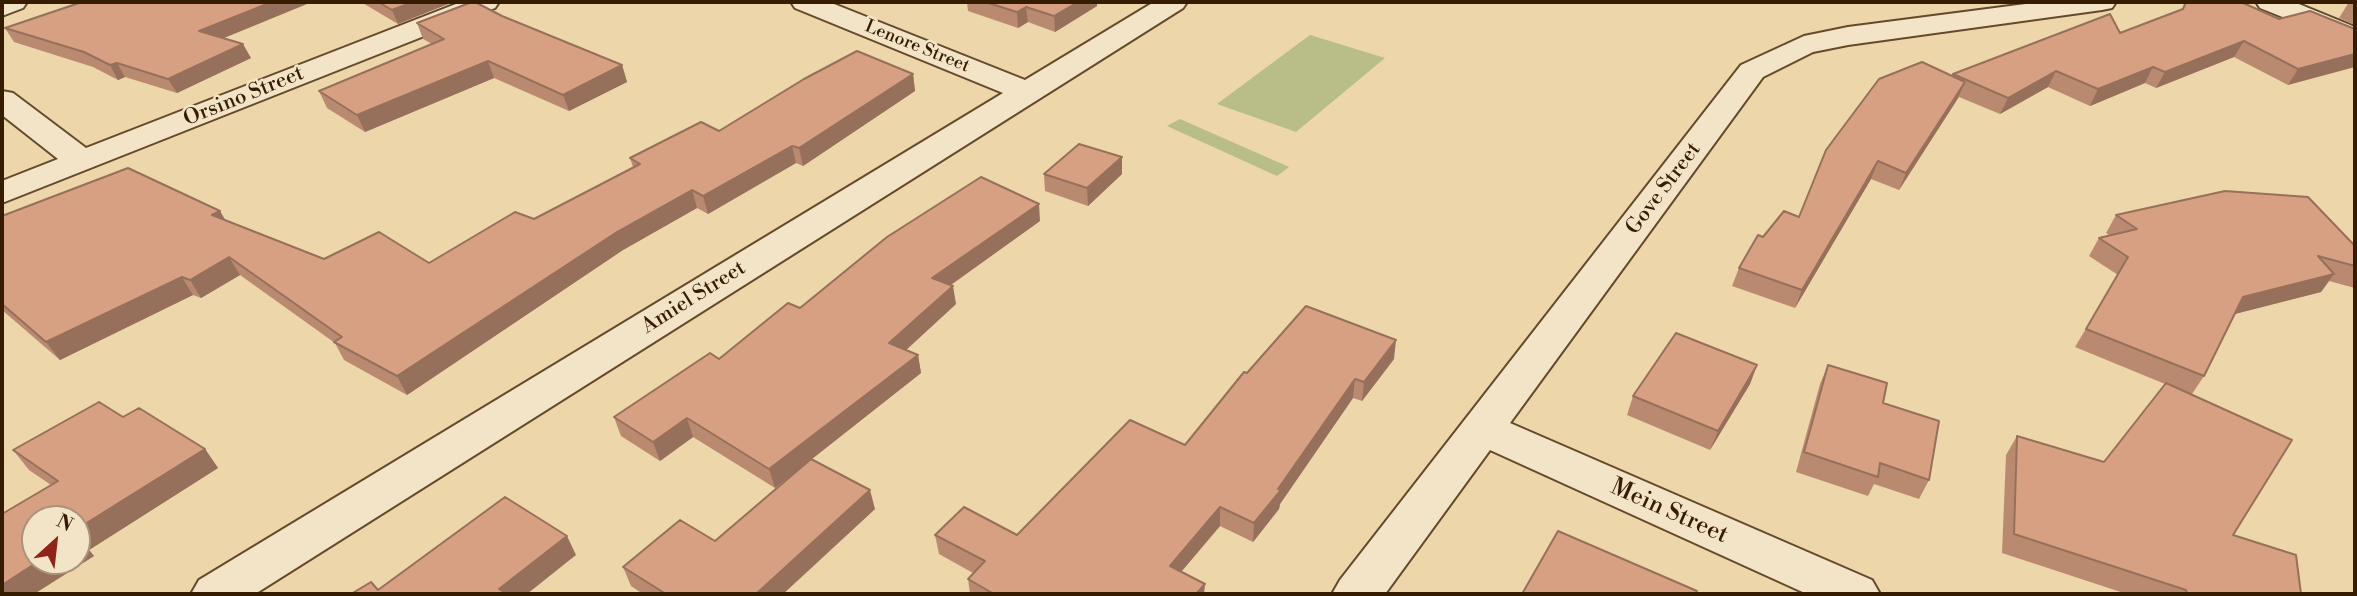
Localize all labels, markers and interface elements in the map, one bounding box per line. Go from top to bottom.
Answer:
street label: Lenore Street [861,16,973,78]
street label: Orsino Street [180,61,308,133]
street label: Gove Street [1621,138,1707,240]
street label: Amiel Street [637,256,751,340]
street label: Mein Street [1606,473,1732,551]
north arrow [21,505,91,575]
text: N [52,509,77,537]

